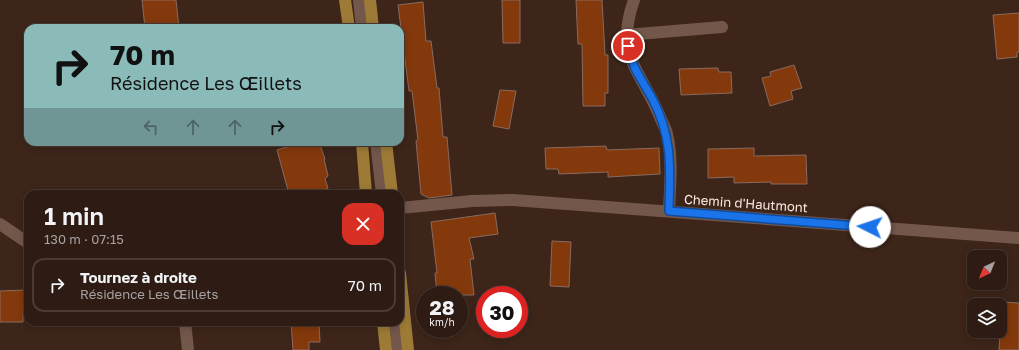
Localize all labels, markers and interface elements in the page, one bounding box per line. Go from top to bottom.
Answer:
pin [611,29,645,63]
icon: arrive [617,35,639,57]
text: 70 m [110,38,175,71]
icon: right [44,40,96,92]
text: Résidence Les Œillets [110,72,302,94]
icon: left [140,116,162,138]
icon: ahead [182,116,204,138]
icon: ahead [224,116,246,138]
icon: right [266,116,288,138]
street label: Chemin d'Hautmont [684,191,808,215]
text: 1 min [44,201,104,230]
button: close [342,203,384,245]
position arrow [849,206,891,248]
text: 130 m · 07:15 [44,231,124,247]
north arrow [967,250,1007,290]
map controls [967,250,1007,338]
text: Tournez à droite [80,268,197,286]
icon: right [46,274,68,296]
text: 70 m [348,276,382,294]
text: Résidence Les Œillets [80,286,218,302]
speed limit sign: 30 [476,286,528,338]
text: 28 [429,295,454,319]
button: layers [967,298,1007,338]
text: km/h [429,316,455,328]

